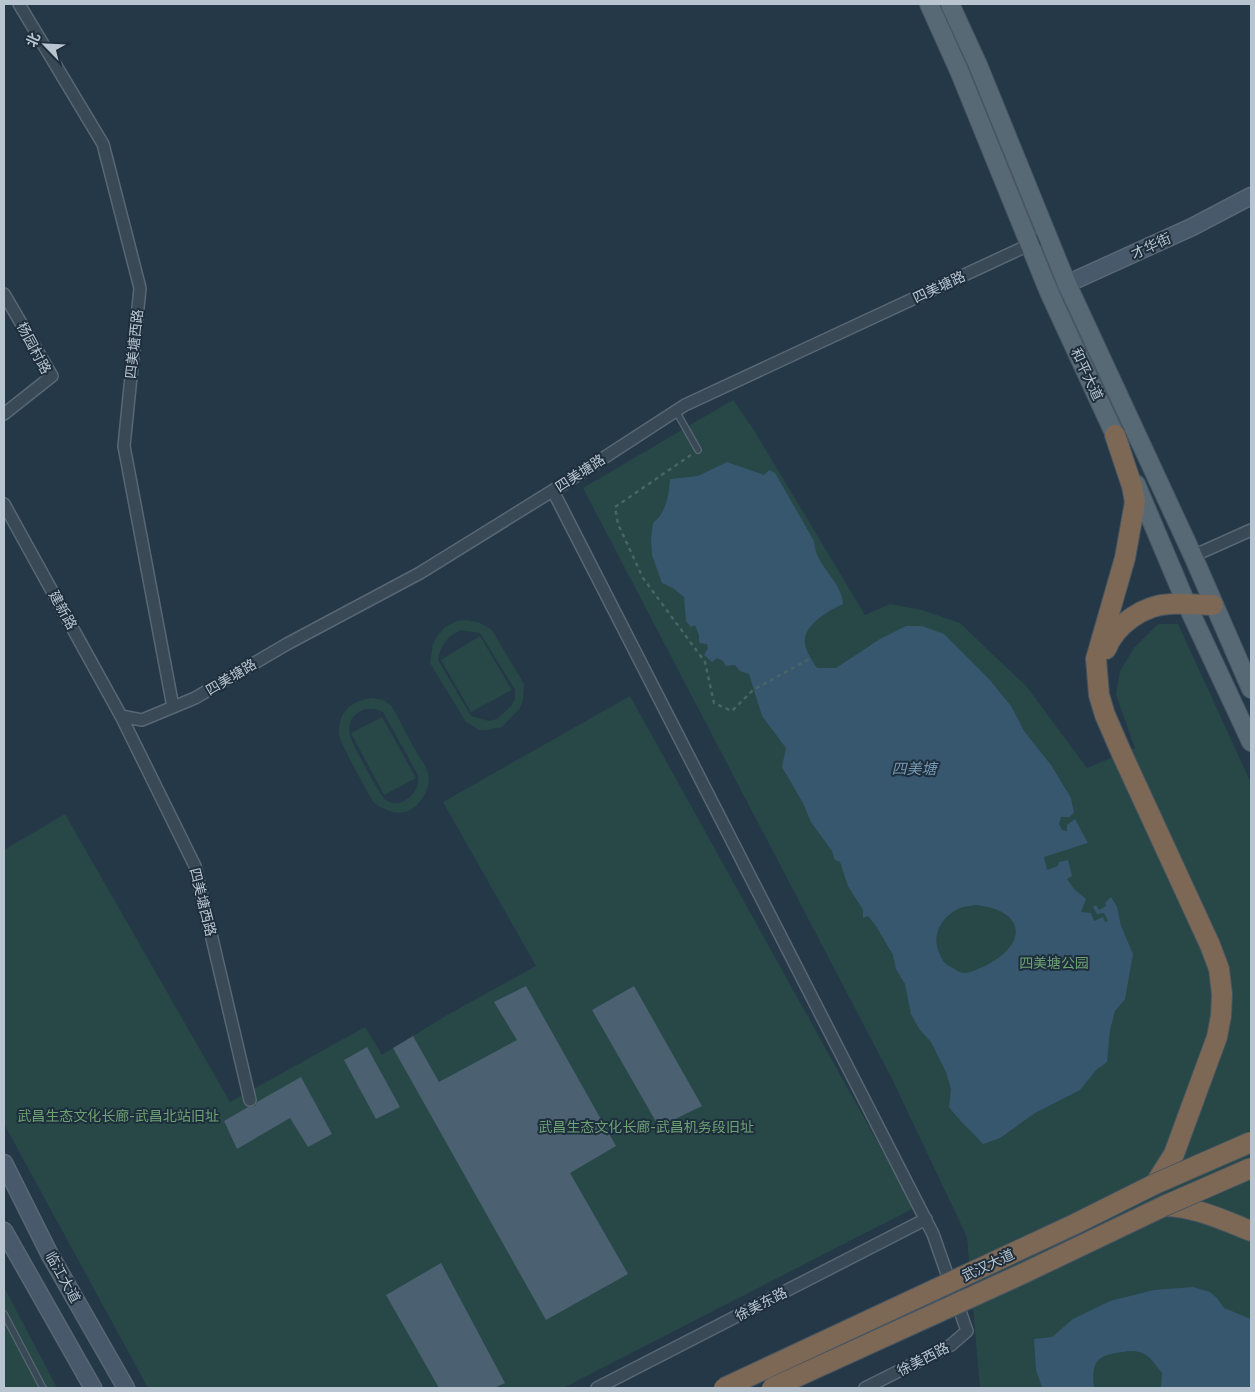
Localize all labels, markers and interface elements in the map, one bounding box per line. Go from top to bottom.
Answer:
north arrow [20,20,70,70]
text: 北 [23,30,44,50]
street label: 才华街 [1129,230,1174,263]
street label: 四美塘路 [910,268,968,307]
street label: 四美塘西路 [122,308,147,380]
street label: 杨园村路 [13,320,54,377]
street label: 和平大道 [1067,345,1106,403]
street label: 四美塘路 [552,451,608,496]
street label: 建新路 [45,588,80,633]
street label: 四美塘路 [203,656,260,699]
water label: 四美塘 [891,760,939,778]
street label: 四美塘西路 [186,866,219,938]
park label: 四美塘公园 [1019,955,1089,972]
park label: 武昌生态文化长廊-武昌北站旧址 [17,1108,219,1125]
park label: 武昌生态文化长廊-武昌机务段旧址 [538,1119,754,1136]
street label: 武汉大道 [959,1246,1017,1285]
street label: 临江大道 [42,1249,84,1306]
street label: 徐美东路 [732,1284,790,1325]
street label: 徐美西路 [894,1339,952,1380]

